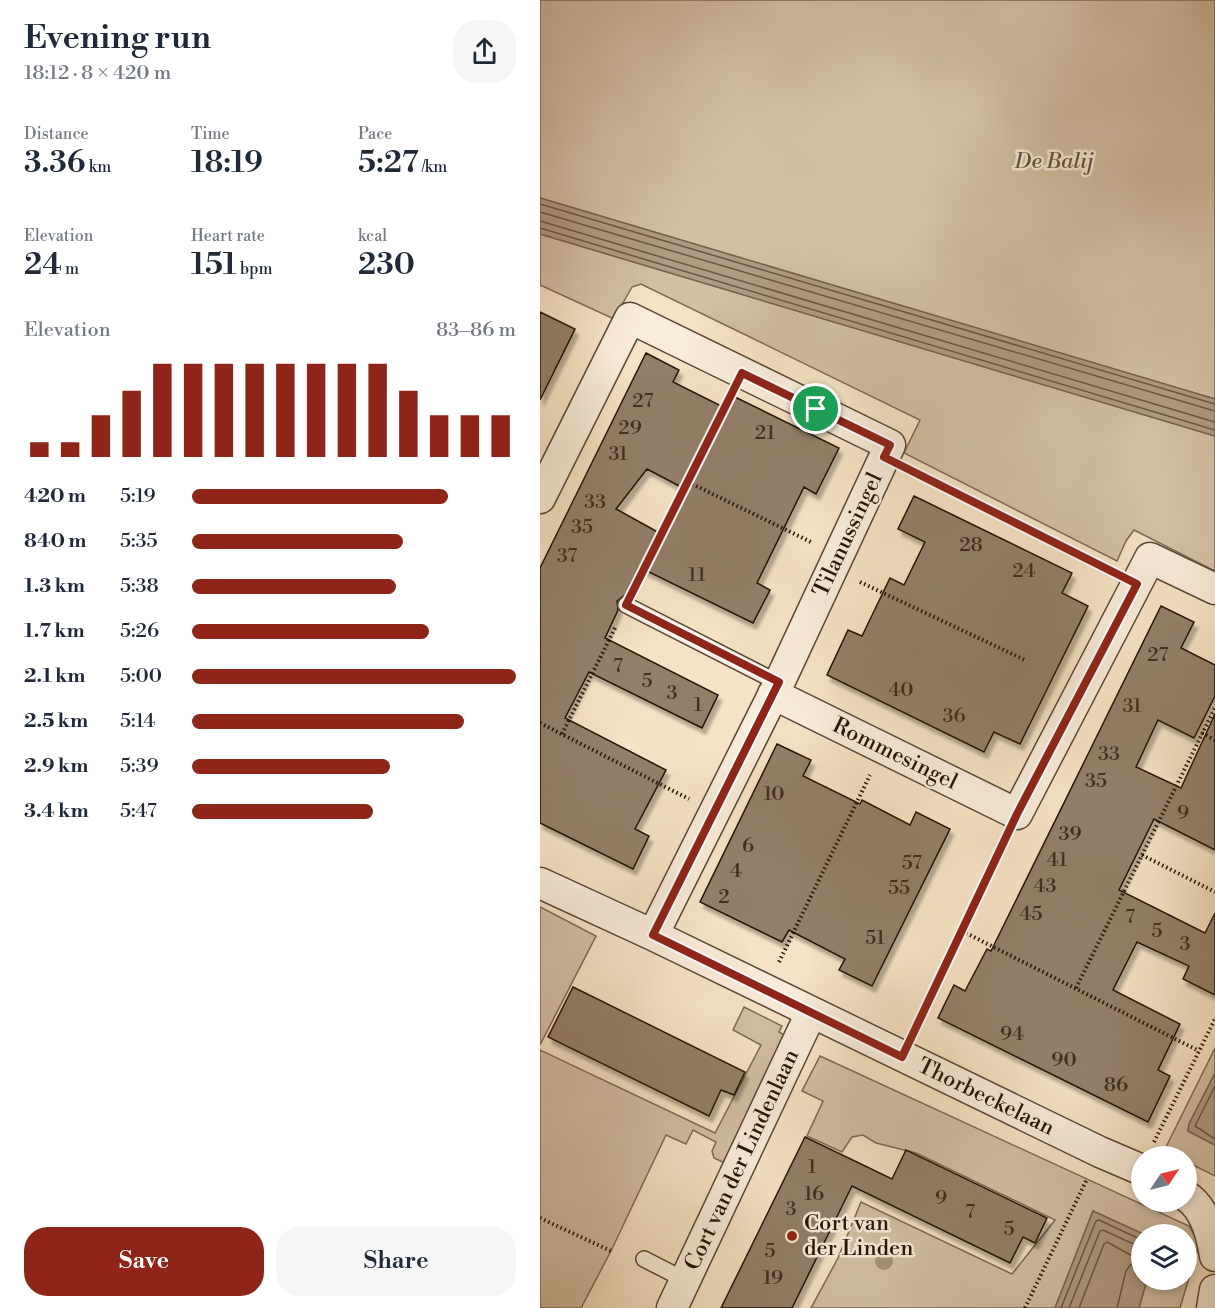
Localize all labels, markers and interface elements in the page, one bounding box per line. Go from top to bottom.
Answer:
text: Evening run [24,18,211,59]
button: share [453,20,516,83]
text: 18:12 · 8 × 420 m [24,61,171,86]
text: Distance [24,124,89,144]
text: Time [191,124,230,144]
text: Pace [358,124,392,144]
text: 3.36 [24,144,86,182]
text: 18:19 [191,144,263,182]
text: 5:27 [358,144,419,182]
park label: De Balij [1014,148,1094,175]
text: km [86,157,111,177]
text: /km [419,157,447,177]
text: Elevation [24,226,93,246]
text: Heart rate [191,226,265,246]
text: kcal [358,226,387,246]
text: 24 [24,246,62,284]
text: 151 [191,246,237,284]
text: 230 [358,246,415,284]
text: m [62,259,79,279]
text: bpm [237,259,272,279]
text: Elevation [24,318,111,343]
text: 83–86 m [436,318,516,343]
pin [790,383,841,434]
house number: 27 [632,389,654,414]
icon: arrive [799,392,832,425]
house number: 29 [618,416,642,441]
house number: 21 [755,421,776,446]
house number: 31 [608,442,628,467]
street label: Tilanussingel [807,468,889,602]
text: 420 m [24,484,86,509]
text: 5:19 [120,484,156,509]
house number: 33 [584,490,606,515]
house number: 35 [571,515,593,540]
text: 840 m [24,529,86,554]
text: 5:35 [120,529,158,554]
house number: 28 [959,533,983,558]
house number: 37 [557,544,577,569]
house number: 24 [1012,559,1036,584]
house number: 11 [688,563,706,588]
text: 1.3 km [24,574,85,599]
text: 5:38 [120,574,159,599]
text: 1.7 km [24,619,85,644]
text: 5:26 [120,619,159,644]
house number: 27 [1147,643,1169,668]
house number: 7 [613,654,623,679]
text: 2.1 km [24,664,86,689]
text: 5:00 [120,664,162,689]
house number: 5 [641,669,653,694]
house number: 40 [888,678,914,703]
house number: 3 [666,681,678,706]
house number: 1 [694,693,703,718]
house number: 31 [1122,694,1142,719]
house number: 36 [942,704,966,729]
text: 2.5 km [24,709,88,734]
text: 5:14 [120,709,155,734]
street label: Rommesingel [828,712,962,796]
house number: 33 [1098,742,1120,767]
text: 2.9 km [24,754,88,779]
text: 5:39 [120,754,159,779]
house number: 35 [1085,769,1107,794]
house number: 10 [763,782,785,807]
text: 3.4 km [24,799,89,824]
text: 5:47 [120,799,157,824]
house number: 9 [1177,801,1189,826]
house number: 39 [1058,822,1082,847]
house number: 6 [742,834,754,859]
house number: 41 [1047,848,1068,873]
house number: 57 [902,851,922,876]
house number: 4 [730,859,742,884]
house number: 43 [1034,874,1056,899]
house number: 55 [888,876,910,901]
house number: 2 [718,885,730,910]
house number: 45 [1020,902,1042,927]
house number: 7 [1125,905,1135,930]
house number: 5 [1151,919,1163,944]
house number: 51 [865,926,885,951]
house number: 3 [1179,932,1191,957]
house number: 94 [1000,1022,1024,1047]
street label: Cort van der Lindenlaan [679,1045,805,1275]
house number: 90 [1051,1048,1077,1073]
street label: Thorbeckelaan [913,1052,1059,1142]
house number: 86 [1104,1073,1128,1098]
north arrow [1131,1146,1197,1212]
map controls [1131,1146,1197,1290]
house number: 1 [808,1155,817,1180]
house number: 16 [804,1182,824,1207]
house number: 9 [935,1186,947,1211]
house number: 3 [785,1197,797,1222]
house number: 7 [965,1200,975,1225]
place label: Cort van der Linden [804,1210,913,1262]
house number: 5 [1003,1217,1015,1242]
button: layers [1131,1224,1197,1290]
button: Save [24,1227,264,1296]
button: Share [276,1227,516,1296]
marker: Cort van der Linden [785,1229,799,1243]
house number: 5 [764,1239,776,1264]
house number: 19 [763,1266,783,1291]

